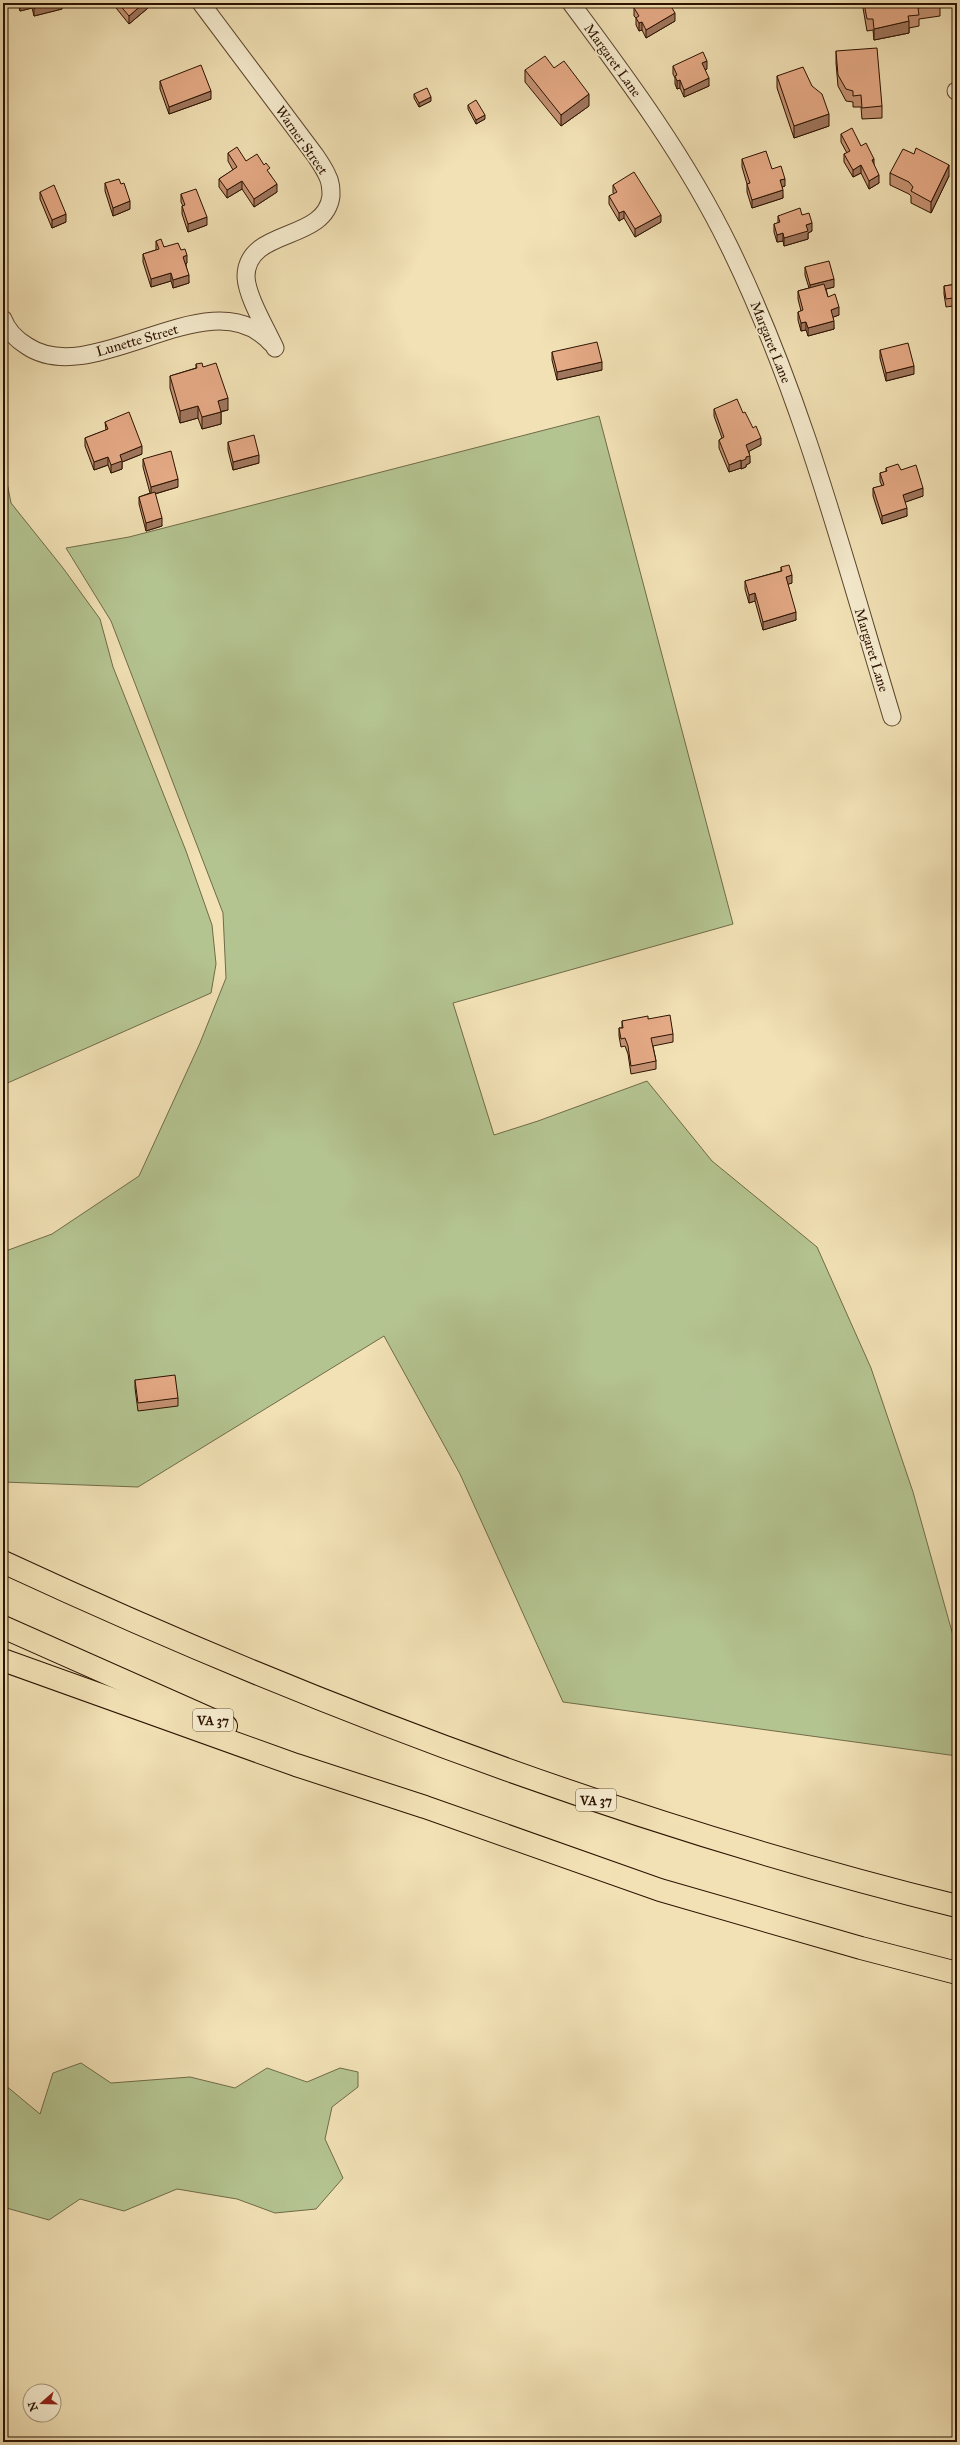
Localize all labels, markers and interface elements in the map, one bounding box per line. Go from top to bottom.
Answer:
street label: Margaret Lane [580,20,645,100]
street label: Warner Street [272,103,332,178]
street label: Margaret Lane [746,299,795,386]
street label: Lunette Street [94,321,180,360]
street label: Margaret Lane [851,606,892,694]
road number: VA 37 [193,1709,233,1731]
road number: VA 37 [576,1789,616,1811]
north arrow [22,2383,62,2423]
text: N [25,2399,41,2413]

